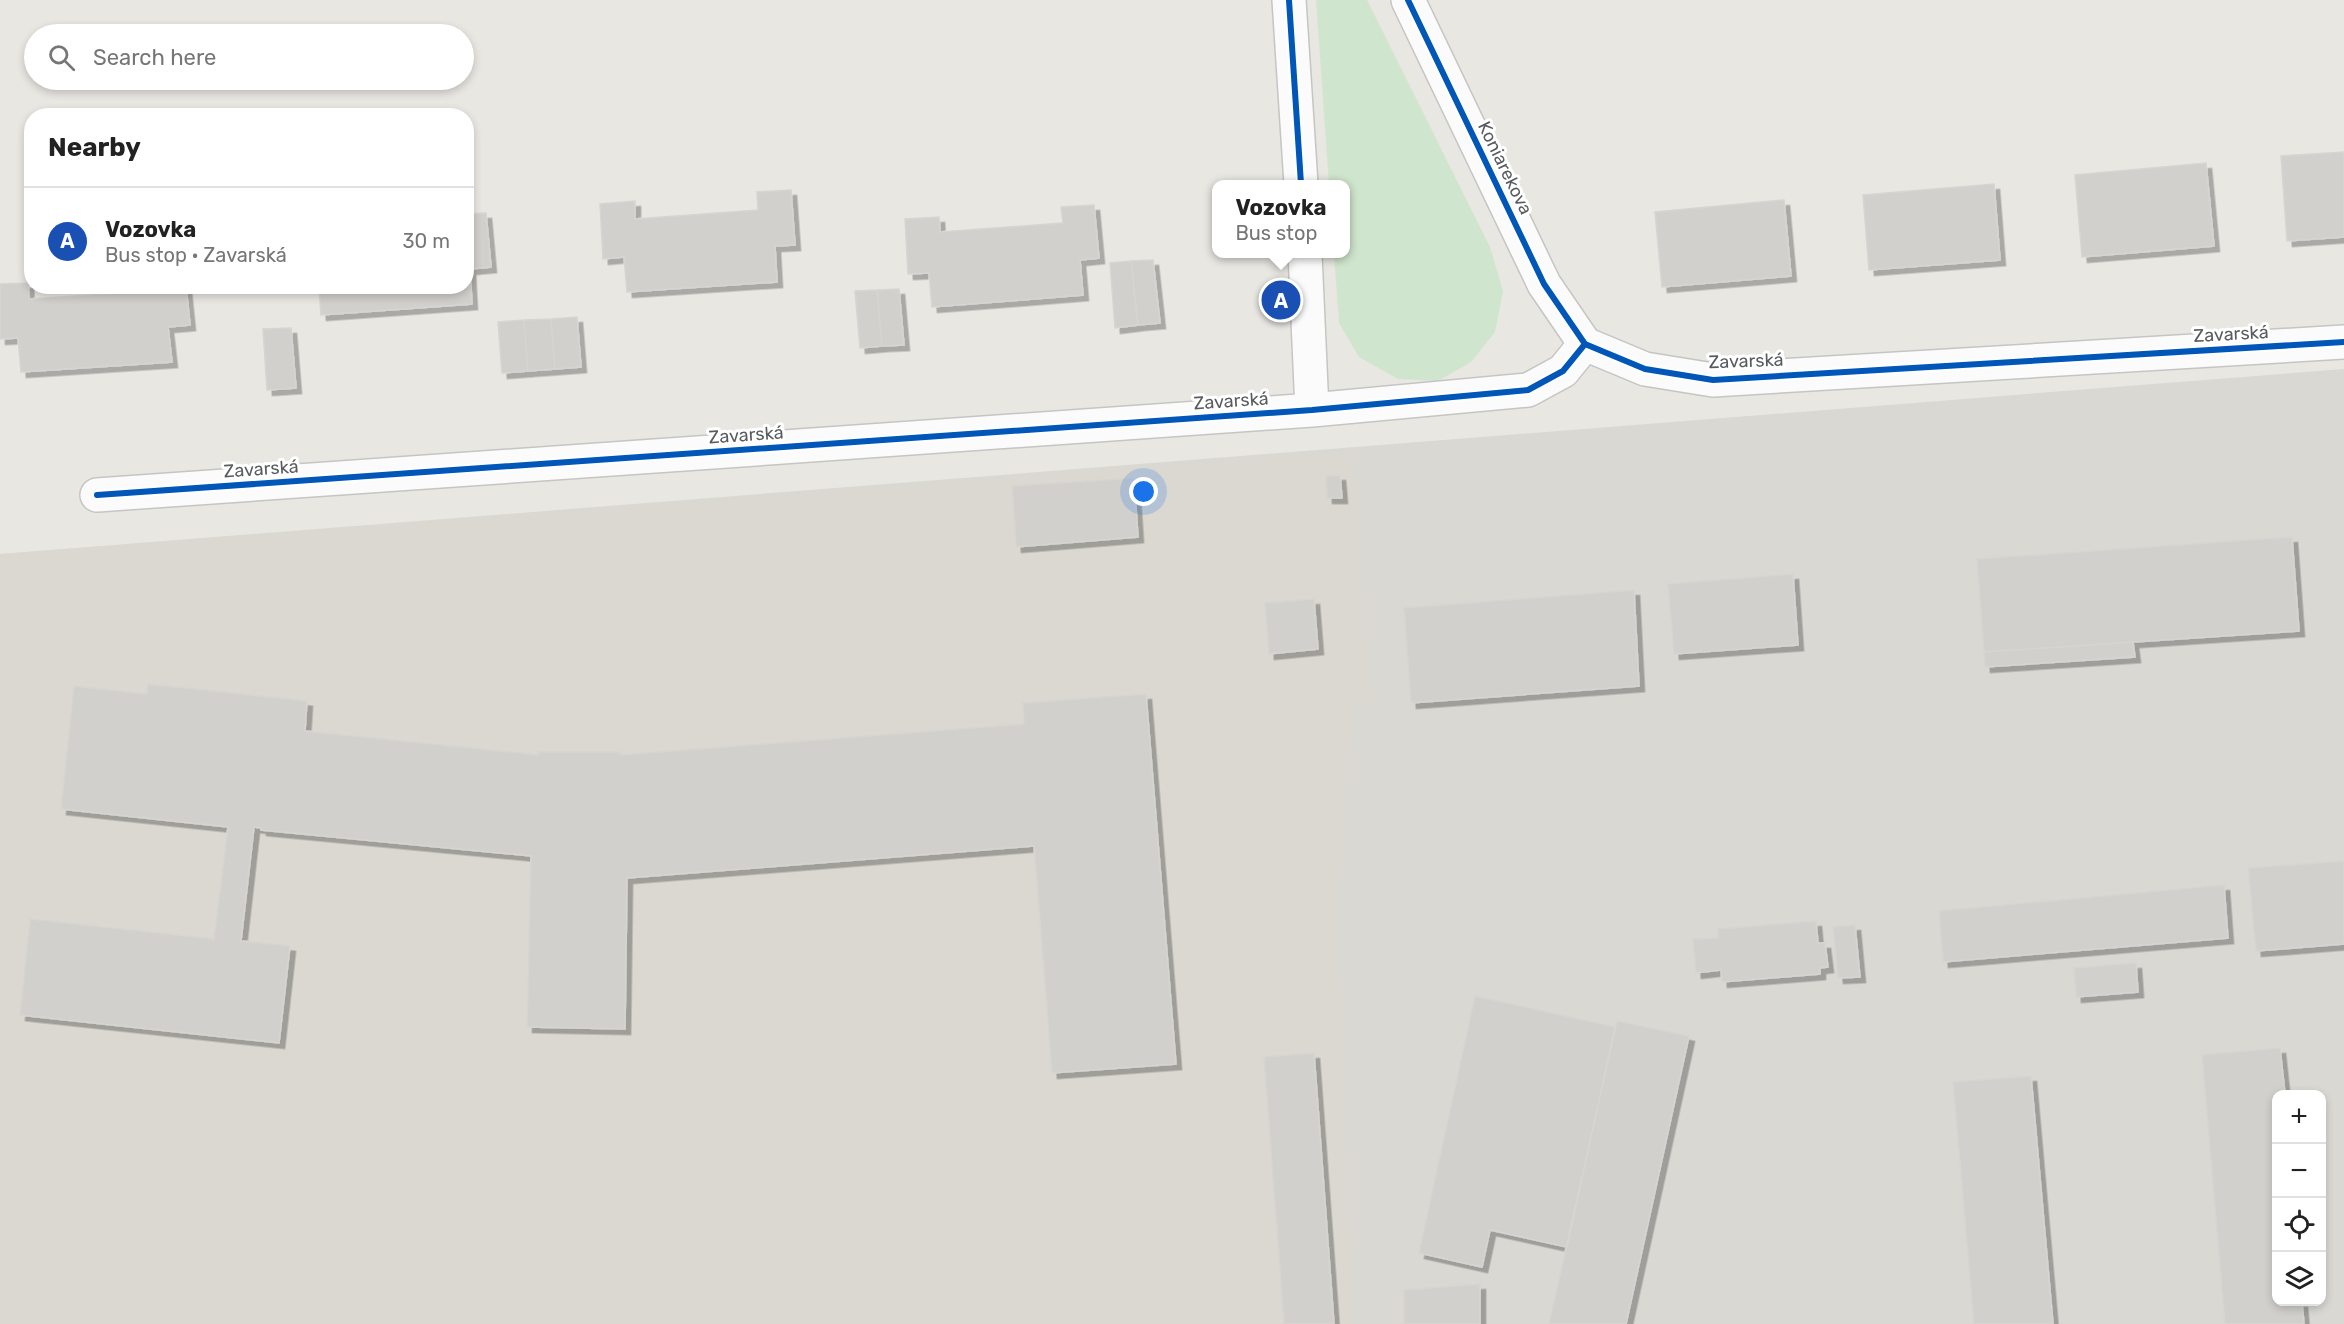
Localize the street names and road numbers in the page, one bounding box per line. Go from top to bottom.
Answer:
street label: Koniarekova [1473,118,1537,218]
street label: Zavarská [2193,321,2269,347]
street label: Zavarská [1708,349,1784,373]
street label: Zavarská [1193,387,1269,415]
street label: Zavarská [708,421,784,449]
street label: Zavarská [223,455,299,483]

